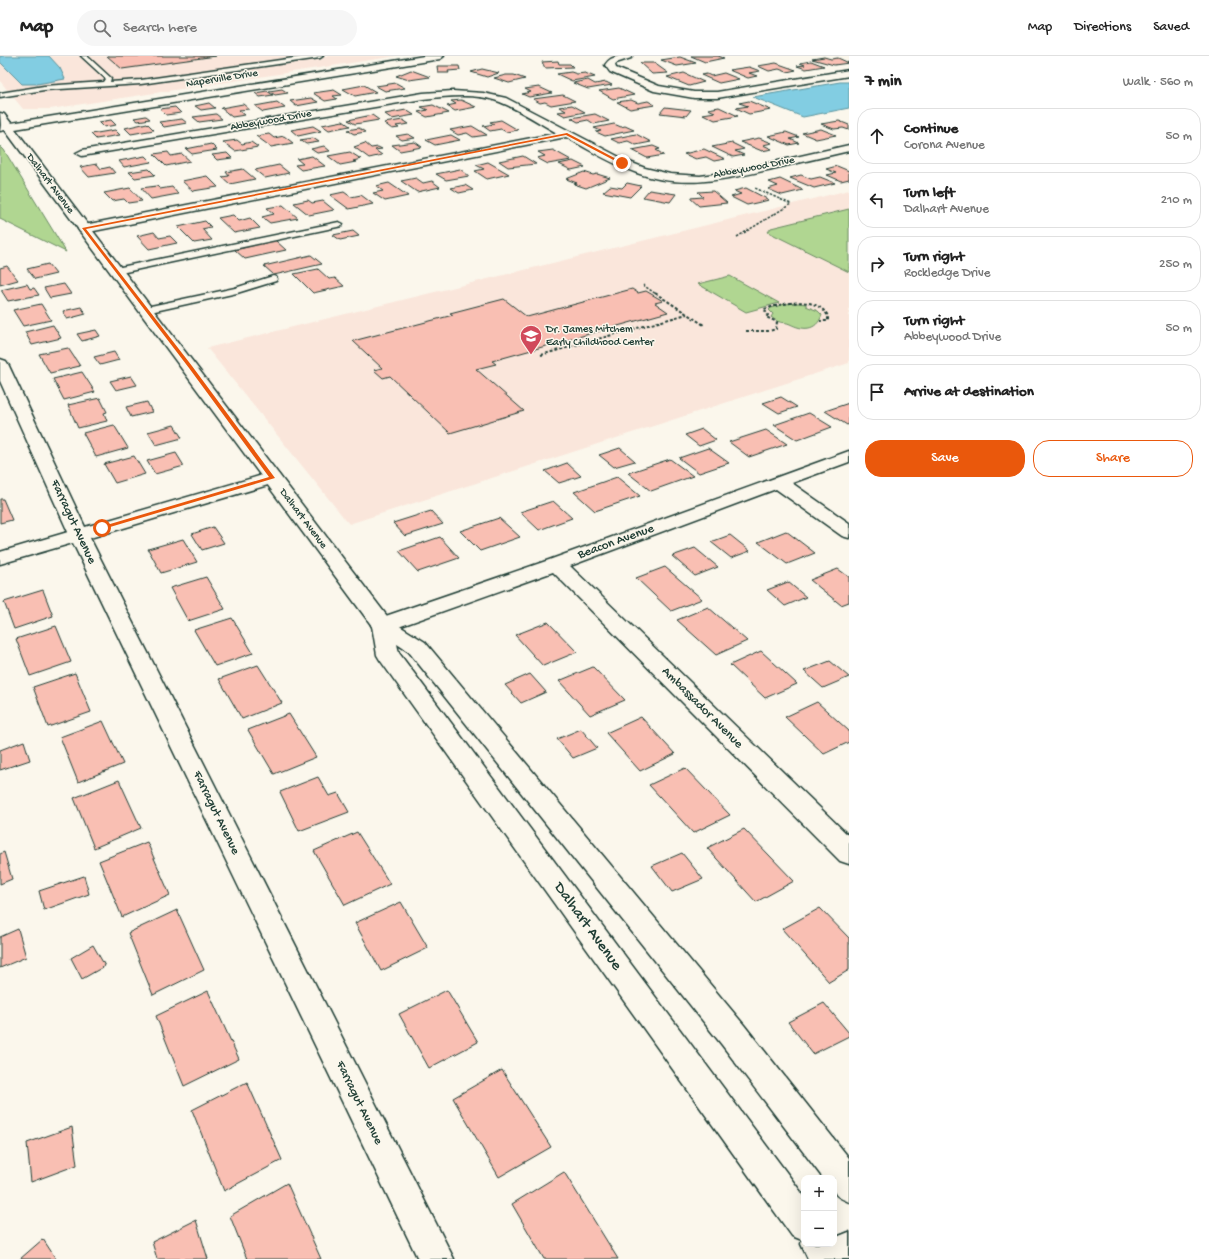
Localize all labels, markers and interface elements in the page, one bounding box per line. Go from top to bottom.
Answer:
search box [77,10,357,46]
text: Map [20,16,53,39]
icon: search [91,17,113,39]
text: Search here [123,19,197,37]
text: Map [1028,19,1052,36]
text: Directions [1074,19,1131,36]
text: Saved [1153,19,1189,36]
street label: Naperville Drive [185,67,259,91]
text: 7 min [865,72,902,92]
text: Walk · 560 m [1123,75,1193,90]
street label: Abbeywood Drive [229,108,313,134]
text: Continue [904,120,958,138]
icon: ahead [866,125,888,147]
text: 50 m [1165,129,1192,144]
text: Corona Avenue [904,138,985,153]
street label: Dalhart Avenue [23,151,77,217]
route end [613,154,631,172]
street label: Abbeywood Drive [713,154,796,182]
text: Turn left [904,184,955,202]
icon: left [866,189,888,211]
text: 210 m [1161,193,1192,208]
text: Dalhart Avenue [904,202,989,217]
text: Turn right [904,248,964,266]
icon: right [866,253,888,275]
text: 250 m [1159,257,1192,272]
text: Rockledge Drive [904,266,990,281]
text: Turn right [904,312,964,330]
icon: right [866,317,888,339]
text: 50 m [1165,321,1192,336]
school or university icon: Dr. James Mitchem Early Childhood Center [518,323,544,356]
place label: Dr. James Mitchem Early Childhood Center [545,324,655,349]
text: Abbeywood Drive [904,330,1001,345]
icon: arrive [866,381,888,403]
text: Arrive at destination [904,383,1034,401]
button: Save [865,440,1025,477]
button: Share [1033,440,1193,477]
street label: Farragut Avenue [46,477,99,567]
street label: Dalhart Avenue [276,486,330,552]
route start [93,519,111,537]
street label: Beacon Avenue [575,521,656,563]
street label: Ambassador Avenue [658,664,746,752]
street label: Farragut Avenue [189,768,243,858]
street label: Dalhart Avenue [548,878,626,975]
street label: Farragut Avenue [332,1058,386,1148]
map controls [801,1175,837,1247]
button: + [801,1175,837,1211]
button: − [801,1211,837,1247]

